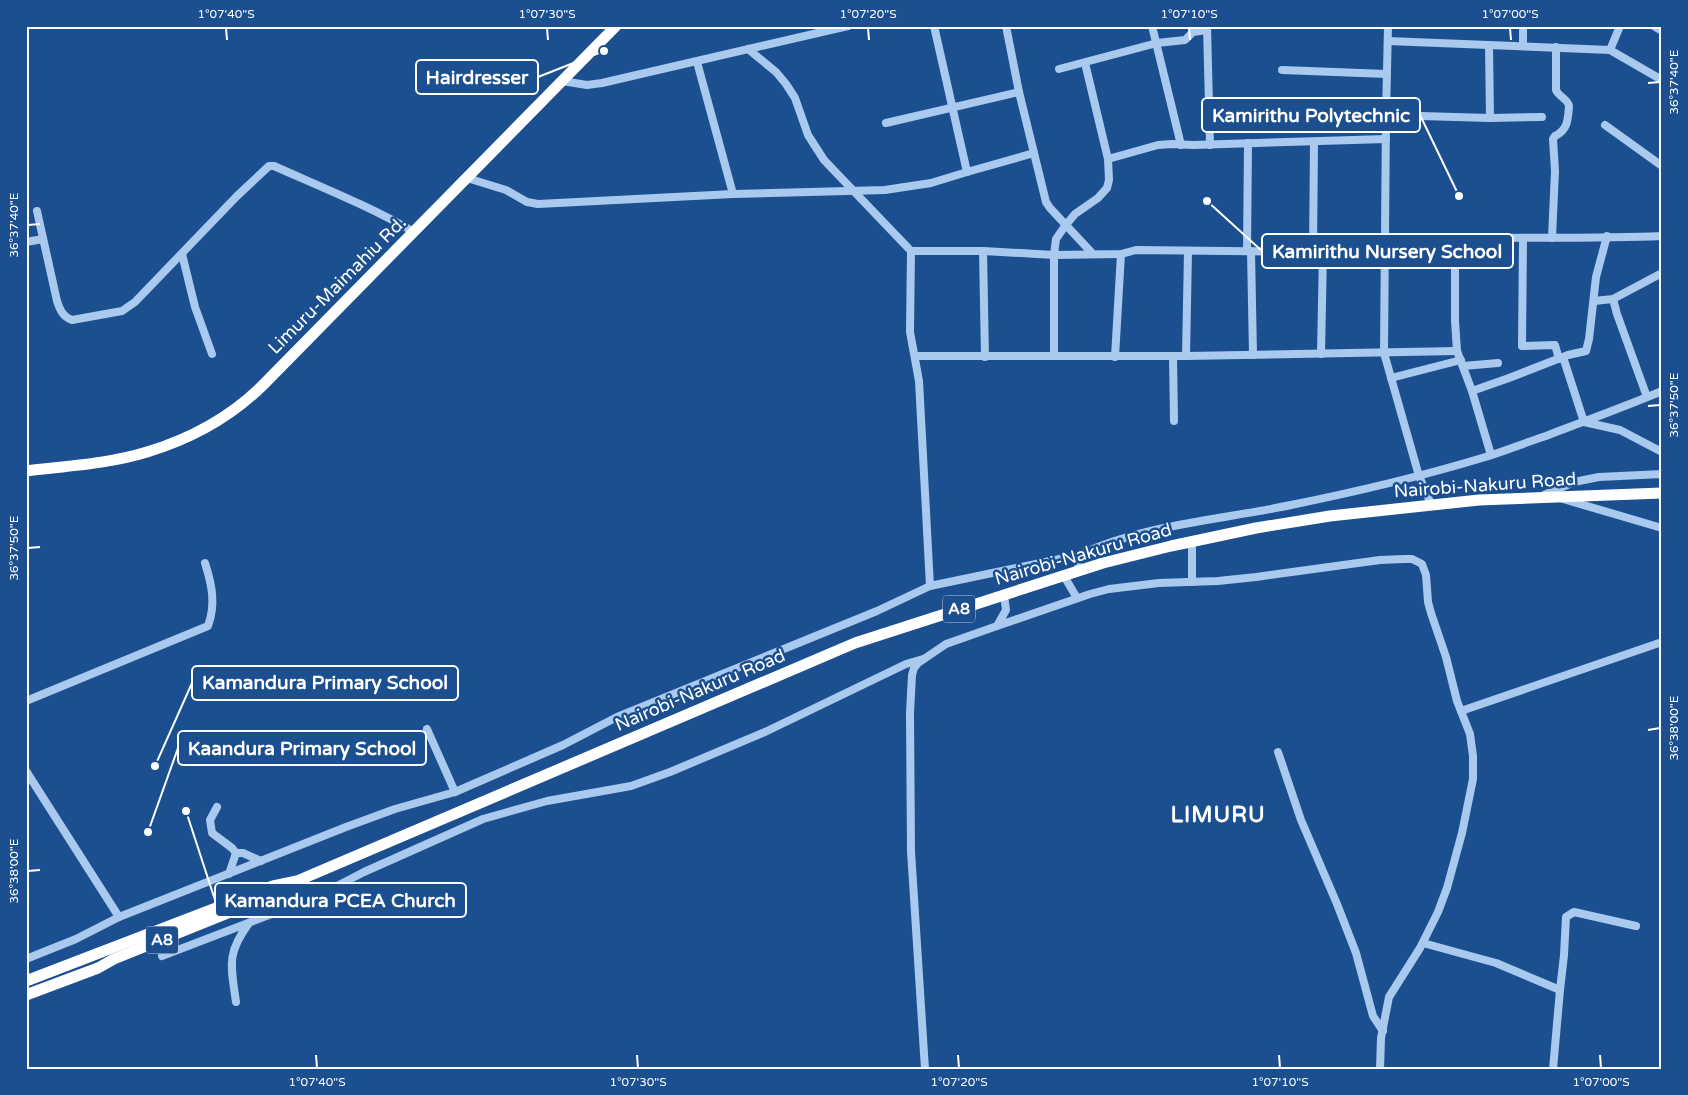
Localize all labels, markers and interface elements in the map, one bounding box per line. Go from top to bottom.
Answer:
text: 1°07'40"S [197,7,255,21]
text: 1°07'30"S [518,7,576,21]
text: 1°07'20"S [839,7,897,21]
text: 1°07'10"S [1160,7,1218,21]
text: 1°07'00"S [1481,7,1539,21]
text: 36°37'40"E [1667,49,1681,114]
callout: Hairdresser [416,60,538,94]
text: Hairdresser [426,67,529,89]
callout: Kamirithu Polytechnic [1202,98,1420,132]
text: Kamirithu Polytechnic [1212,105,1410,128]
text: 36°37'40"E [7,192,21,257]
street label: Limuru-Maimahiu Rd. [263,211,411,359]
callout: Kamirithu Nursery School [1262,234,1513,268]
text: Kamirithu Nursery School [1272,241,1502,264]
text: 36°37'50"E [1667,372,1681,437]
street label: Nairobi-Nakuru Road [1393,468,1577,502]
text: 36°37'50"E [7,515,21,580]
street label: Nairobi-Nakuru Road [992,518,1174,590]
road number: A8 [943,596,975,622]
street label: Nairobi-Nakuru Road [612,644,788,736]
callout: Kamandura Primary School [192,666,458,700]
text: Kamandura Primary School [202,672,448,695]
text: 36°38'00"E [1667,695,1681,760]
callout: Kaandura Primary School [178,731,426,765]
text: Kaandura Primary School [188,738,416,761]
district label: LIMURU [1170,802,1266,828]
text: 36°38'00"E [7,838,21,903]
callout: Kamandura PCEA Church [215,883,466,917]
text: Kamandura PCEA Church [224,890,456,912]
road number: A8 [146,926,178,954]
text: 1°07'40"S [288,1075,346,1089]
text: 1°07'30"S [609,1075,667,1089]
text: 1°07'20"S [930,1075,988,1089]
text: 1°07'10"S [1251,1075,1309,1089]
text: 1°07'00"S [1572,1075,1630,1089]

